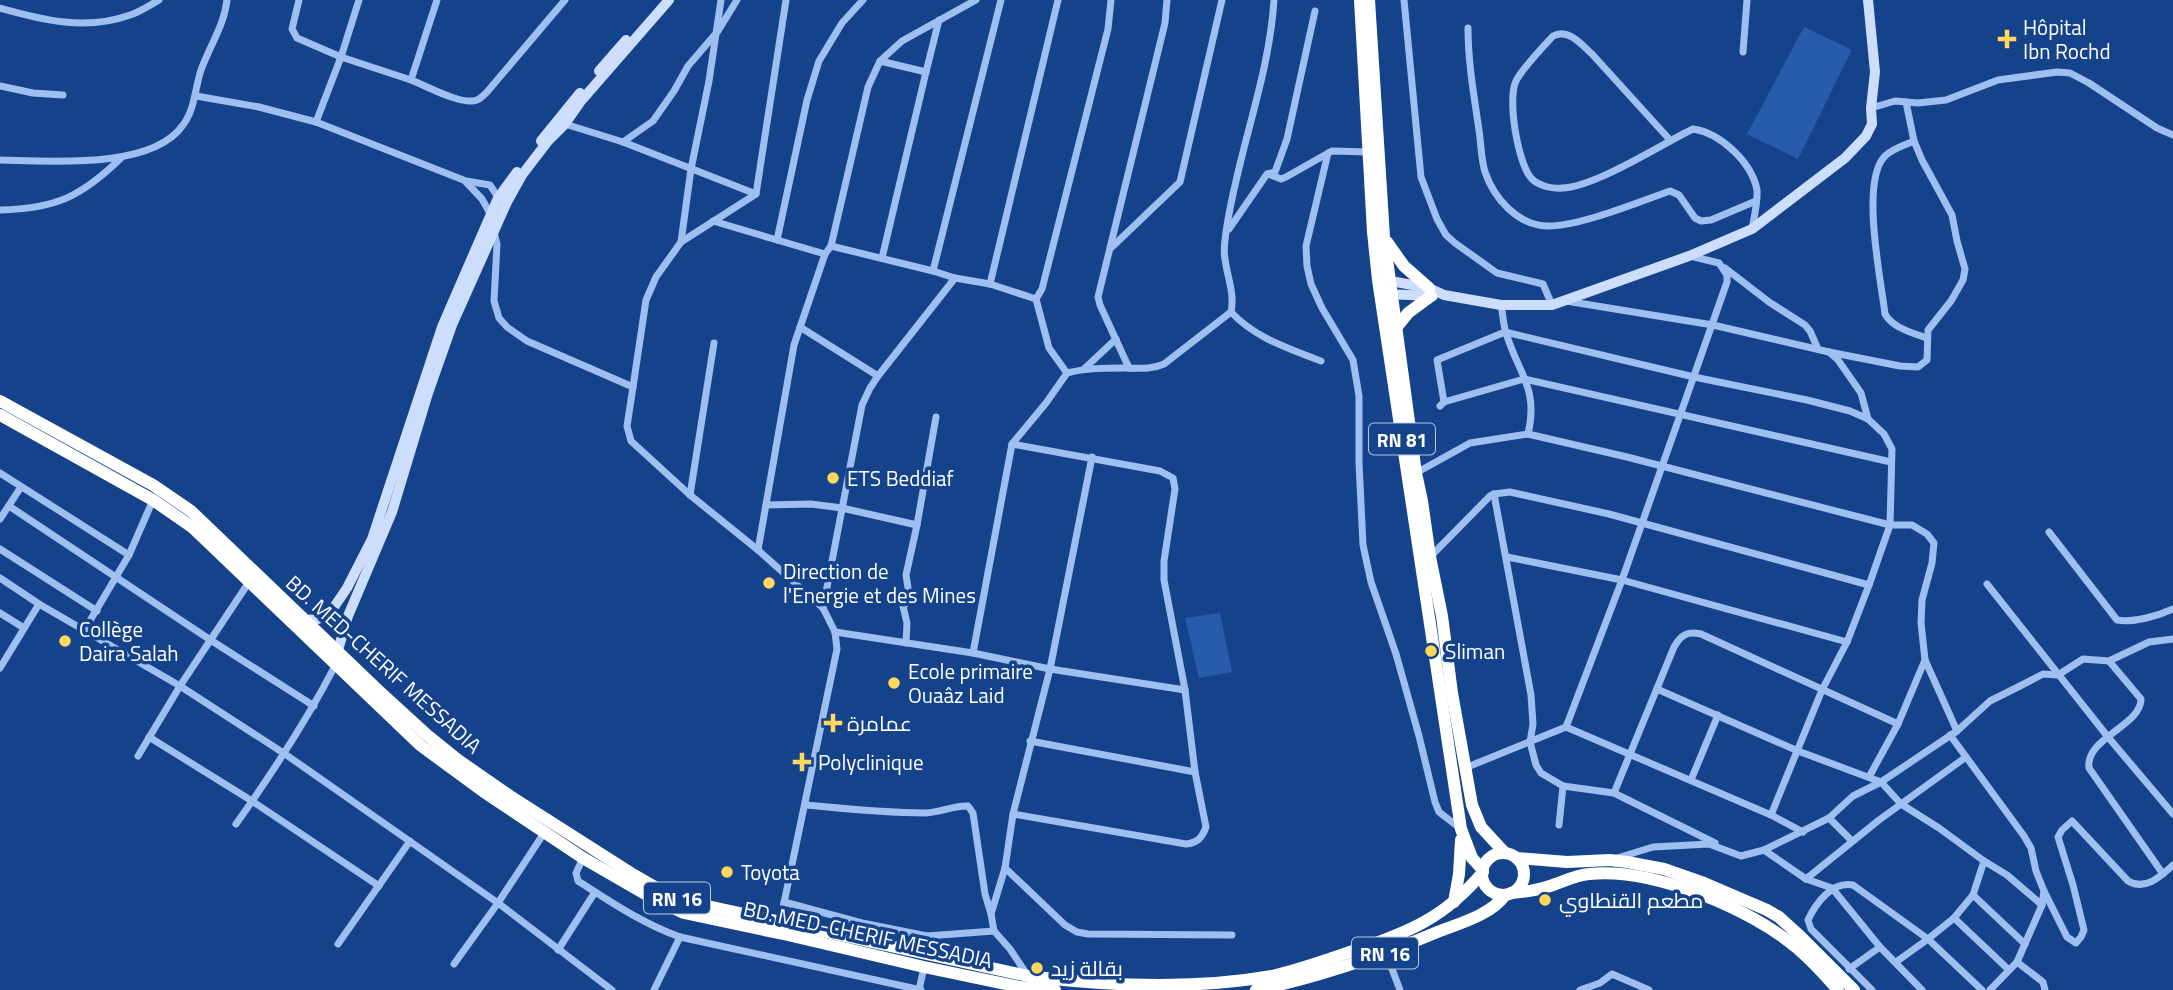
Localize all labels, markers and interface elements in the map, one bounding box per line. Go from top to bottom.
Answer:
place label: Hôpital Ibn Rochd [2023,11,2111,67]
marker: Hôpital Ibn Rochd [1997,29,2017,49]
road number: RN 81 [1369,424,1435,454]
place label: ETS Beddiaf [847,462,954,494]
marker: ETS Beddiaf [825,470,841,486]
place label: Direction de l'Energie et des Mines [783,555,976,611]
street label: BD. MED-CHERIF MESSADIA [279,567,489,761]
marker: Direction de l'Energie et des Mines [761,575,777,591]
place label: Collège Daira Salah [79,613,179,669]
marker: Collège Daira Salah [57,633,73,649]
place label: Sliman [1445,635,1505,667]
marker: Sliman [1423,643,1439,659]
place label: Ecole primaire Ouaâz Laid [908,655,1033,711]
marker: Ecole primaire Ouaâz Laid [886,675,902,691]
place label: عمامرة [847,707,912,739]
marker: عمامرة [825,715,841,731]
place label: Polyclinique [818,746,924,778]
marker: Polyclinique [792,752,812,772]
place label: Toyota [741,856,800,888]
marker: Toyota [719,864,735,880]
road number: RN 16 [644,882,710,914]
place label: مطعم القنطاوي [1559,884,1703,917]
street label: BD. MED-CHERIF MESSADIA [741,892,996,976]
marker: مطعم القنطاوي [1537,892,1553,908]
road number: RN 16 [1352,937,1418,968]
place label: بقالة زيد [1051,952,1123,984]
marker: بقالة زيد [1029,960,1045,976]

